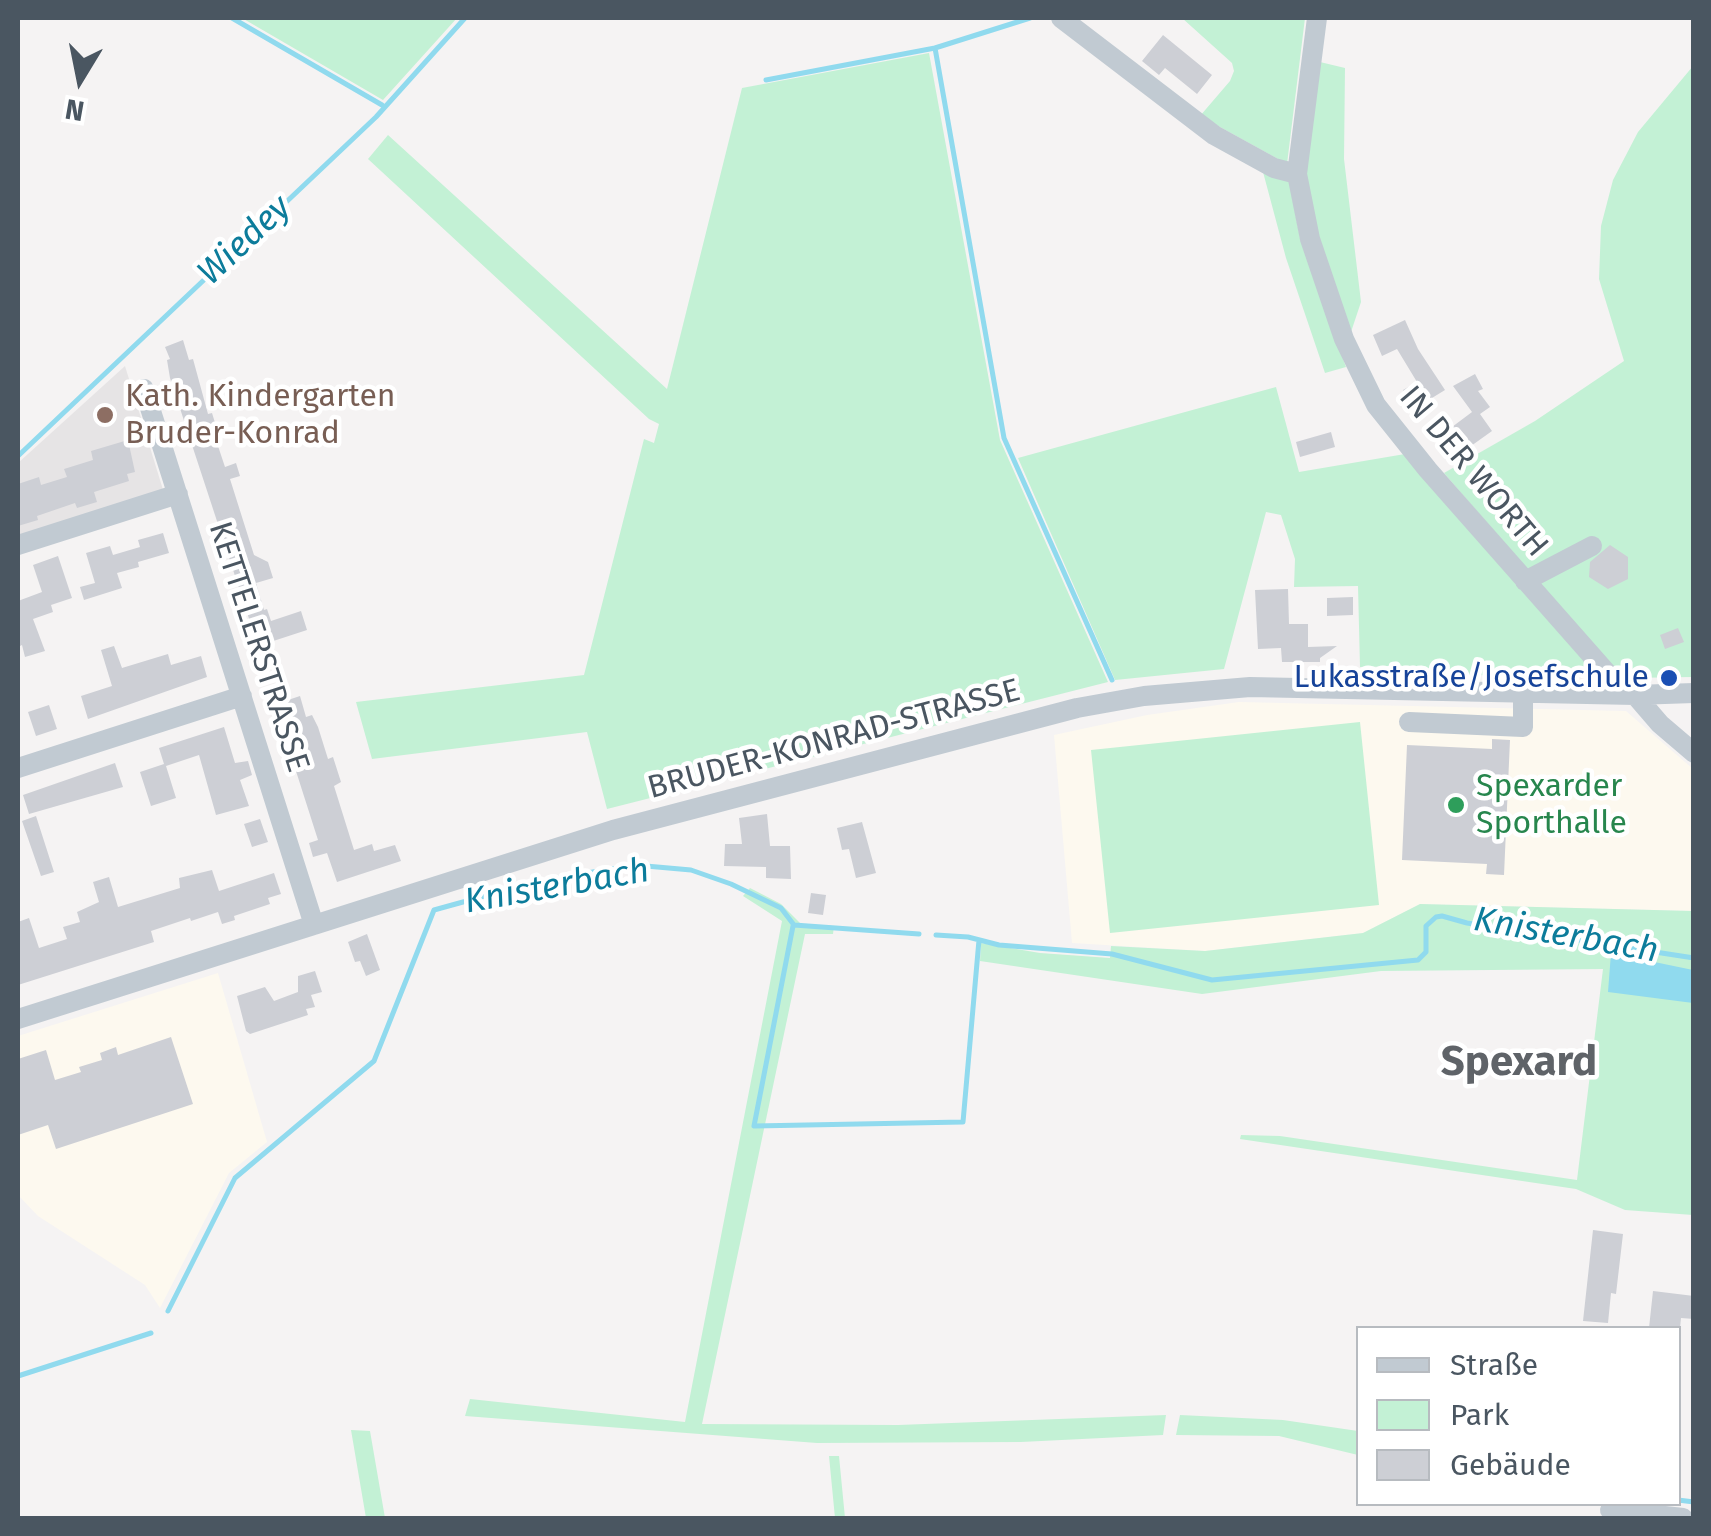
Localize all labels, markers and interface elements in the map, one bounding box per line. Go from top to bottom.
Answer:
north arrow [30,30,130,130]
text: N [63,92,87,128]
water label: Wiedey [190,187,300,295]
place label: Kath. Kindergarten Bruder-Konrad [125,378,396,453]
street label: IN DER WORTH [1390,379,1556,565]
marker: Kath. Kindergarten Bruder-Konrad [94,404,116,426]
street label: KETTELERSTRASSE [199,517,317,777]
place label: Lukasstraße/Josefschule [1293,659,1649,697]
marker: Lukasstraße/Josefschule [1658,667,1680,689]
street label: BRUDER-KONRAD-STRASSE [644,672,1024,808]
place label: Spexarder Sporthalle [1476,768,1627,843]
marker: Spexarder Sporthalle [1445,794,1467,816]
water label: Knisterbach [461,850,653,924]
water label: Knisterbach [1470,899,1662,973]
district label: Spexard [1441,1038,1597,1088]
legend [1356,1326,1681,1506]
text: Straße [1450,1347,1538,1383]
text: Park [1450,1397,1509,1433]
text: Gebäude [1450,1447,1571,1483]

